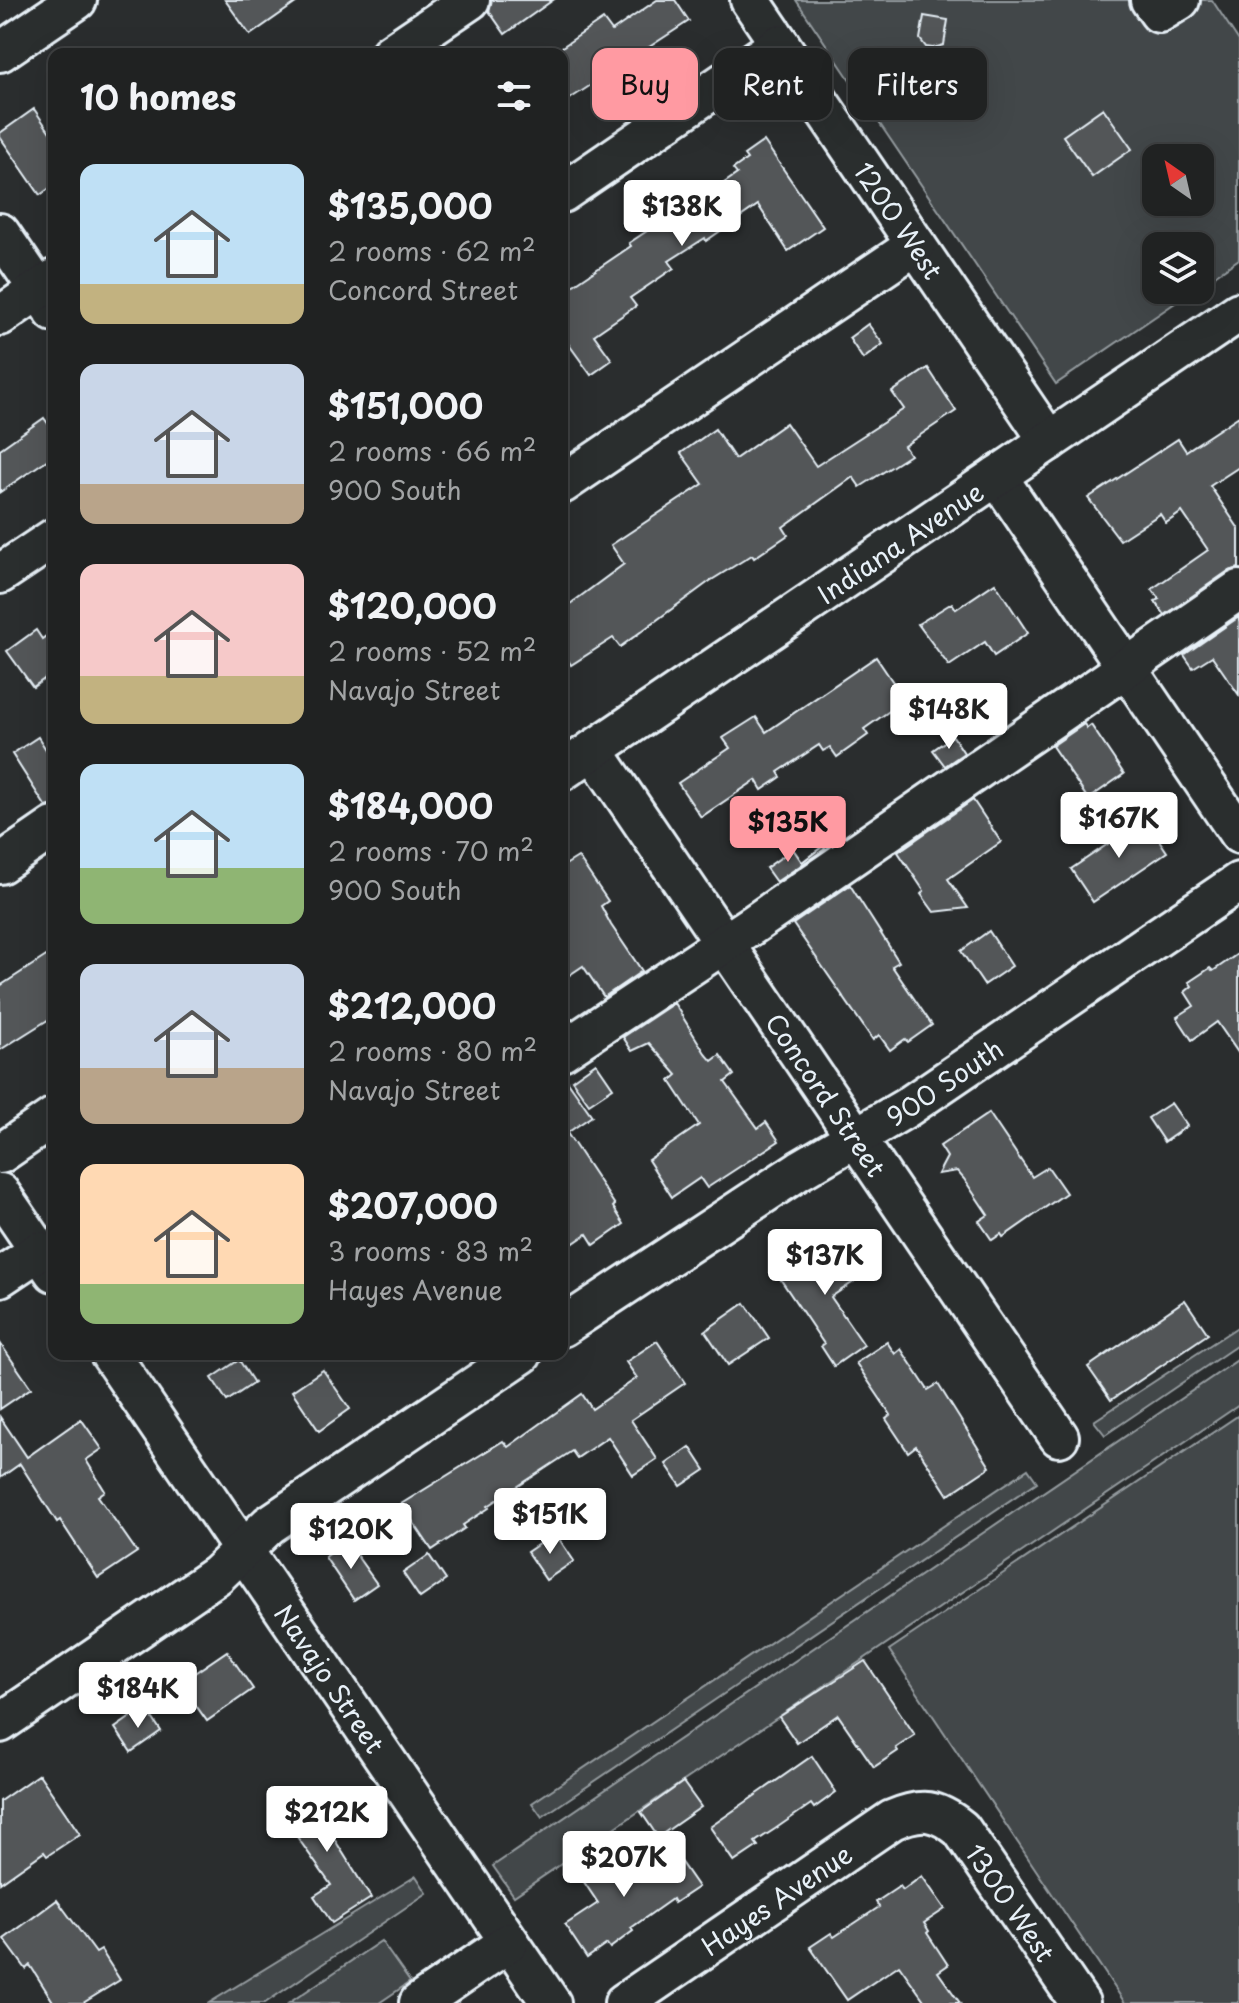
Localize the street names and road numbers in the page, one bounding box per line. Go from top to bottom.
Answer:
street label: 1200 West [846,154,953,287]
street label: Indiana Avenue [809,472,991,612]
street label: Concord Street [757,1005,896,1184]
street label: 900 South [878,1028,1010,1135]
street label: Navajo Street [266,1596,395,1760]
street label: Hayes Avenue [693,1834,859,1965]
street label: 1300 West [957,1835,1065,1969]

